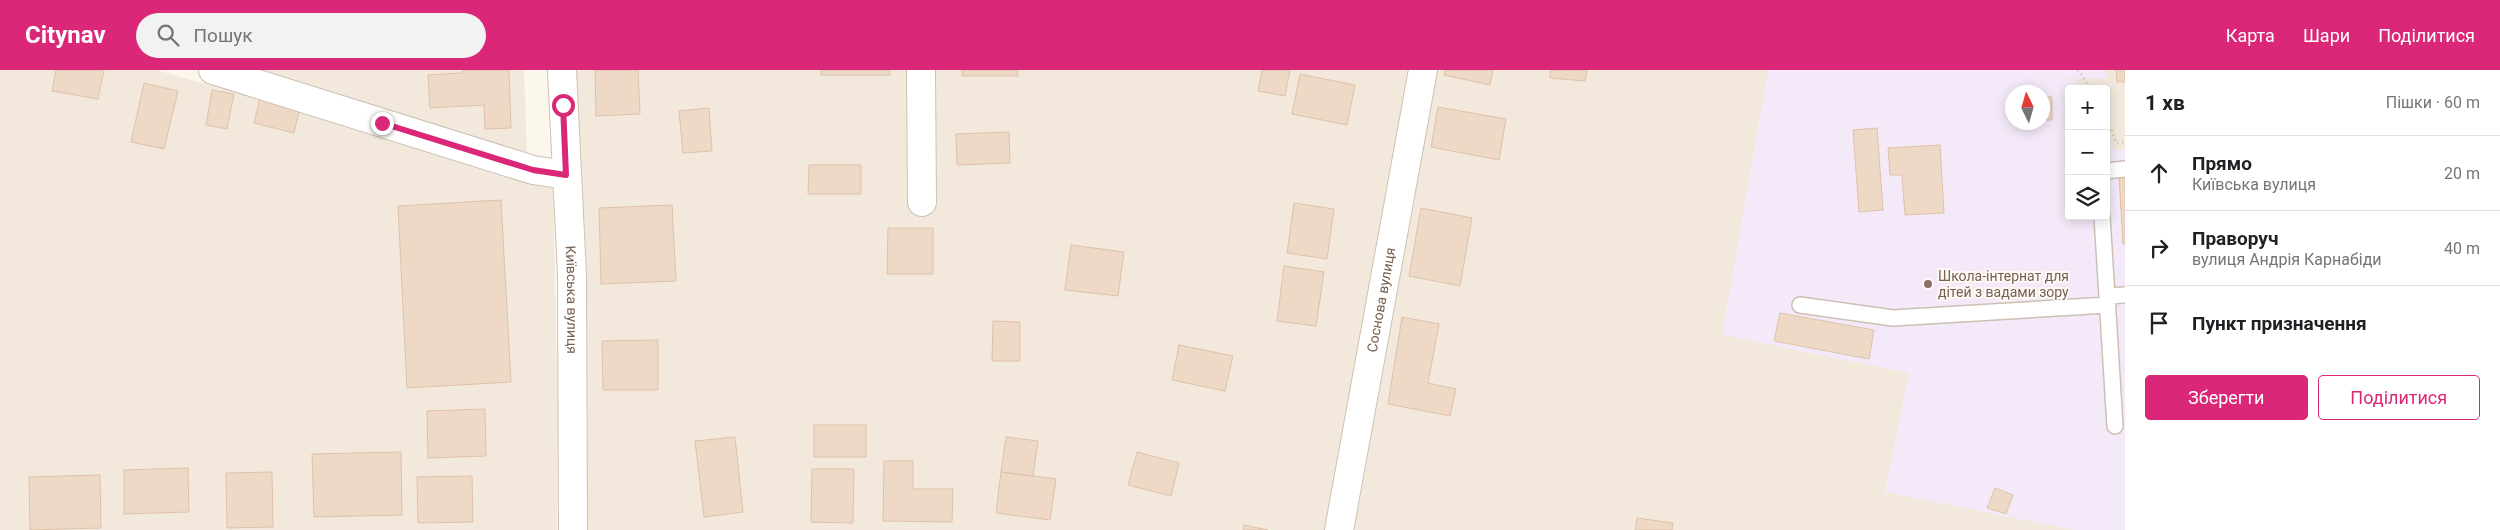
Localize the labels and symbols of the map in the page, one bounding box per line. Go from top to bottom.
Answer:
north arrow [2005,85,2050,130]
route start [552,94,575,117]
route end [371,112,394,135]
street label: Київська вулиця [563,245,580,354]
street label: Соснова вулиця [1364,246,1398,353]
place label: Школа-інтернат для дітей з вадами зору [1938,268,2069,300]
marker: Школа-інтернат для дітей з вадами зору [1922,278,1934,290]

